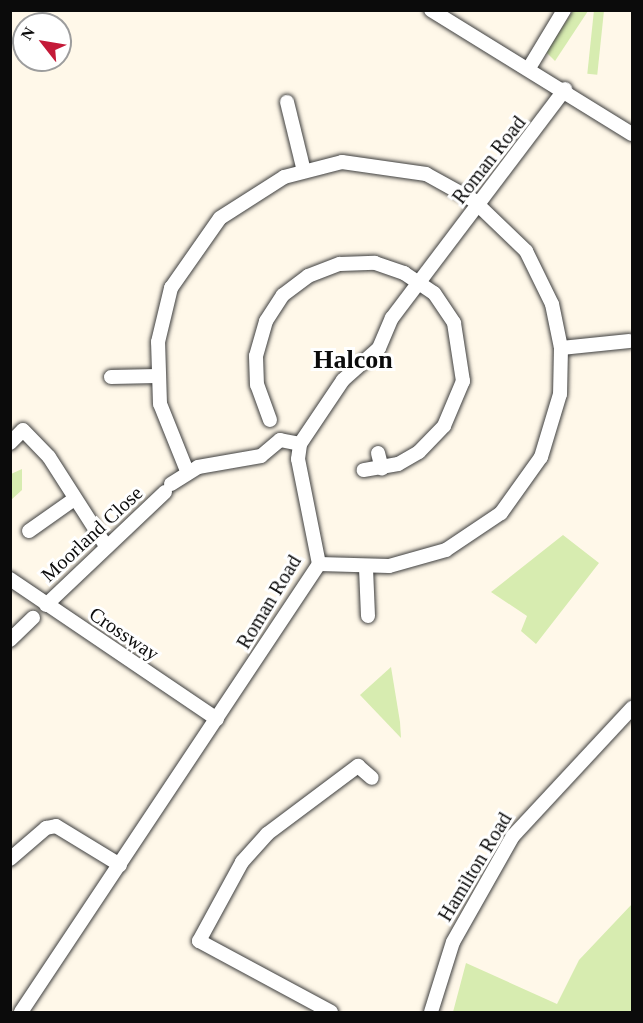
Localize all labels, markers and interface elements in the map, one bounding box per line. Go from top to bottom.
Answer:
north arrow [12,12,72,72]
text: N [18,24,38,43]
street label: Roman Road [447,111,531,209]
district label: Halcon [313,344,393,376]
street label: Moorland Close [36,481,148,587]
street label: Roman Road [232,551,306,653]
street label: Crossway [85,602,163,666]
street label: Hamilton Road [433,808,517,926]

